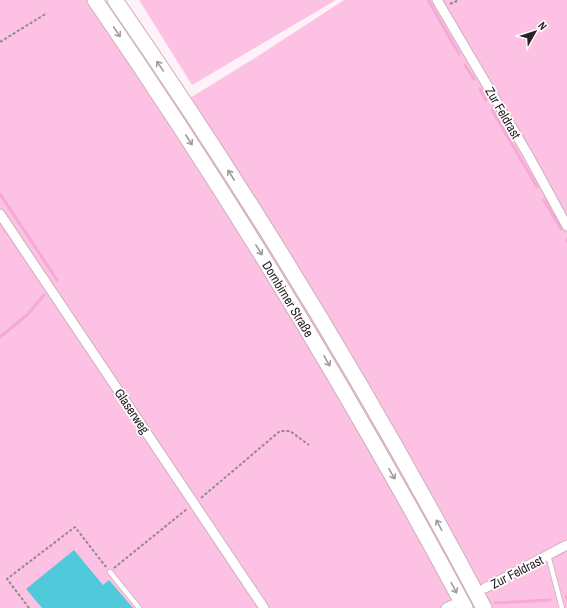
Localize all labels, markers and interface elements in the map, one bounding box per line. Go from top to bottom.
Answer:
north arrow [515,12,555,52]
text: N [535,19,550,33]
one-way arrow [113,26,121,37]
one-way arrow [156,60,164,71]
street label: Zur Feldrast [481,84,525,142]
one-way arrow [186,134,194,146]
one-way arrow [227,169,235,180]
one-way arrow [255,244,263,255]
street label: Dornbirner Straße [259,258,318,340]
one-way arrow [323,355,331,367]
street label: Glaserweg [111,385,153,437]
one-way arrow [389,468,397,480]
one-way arrow [435,519,442,531]
street label: Zur Feldrast [488,551,546,593]
one-way arrow [451,582,459,594]

